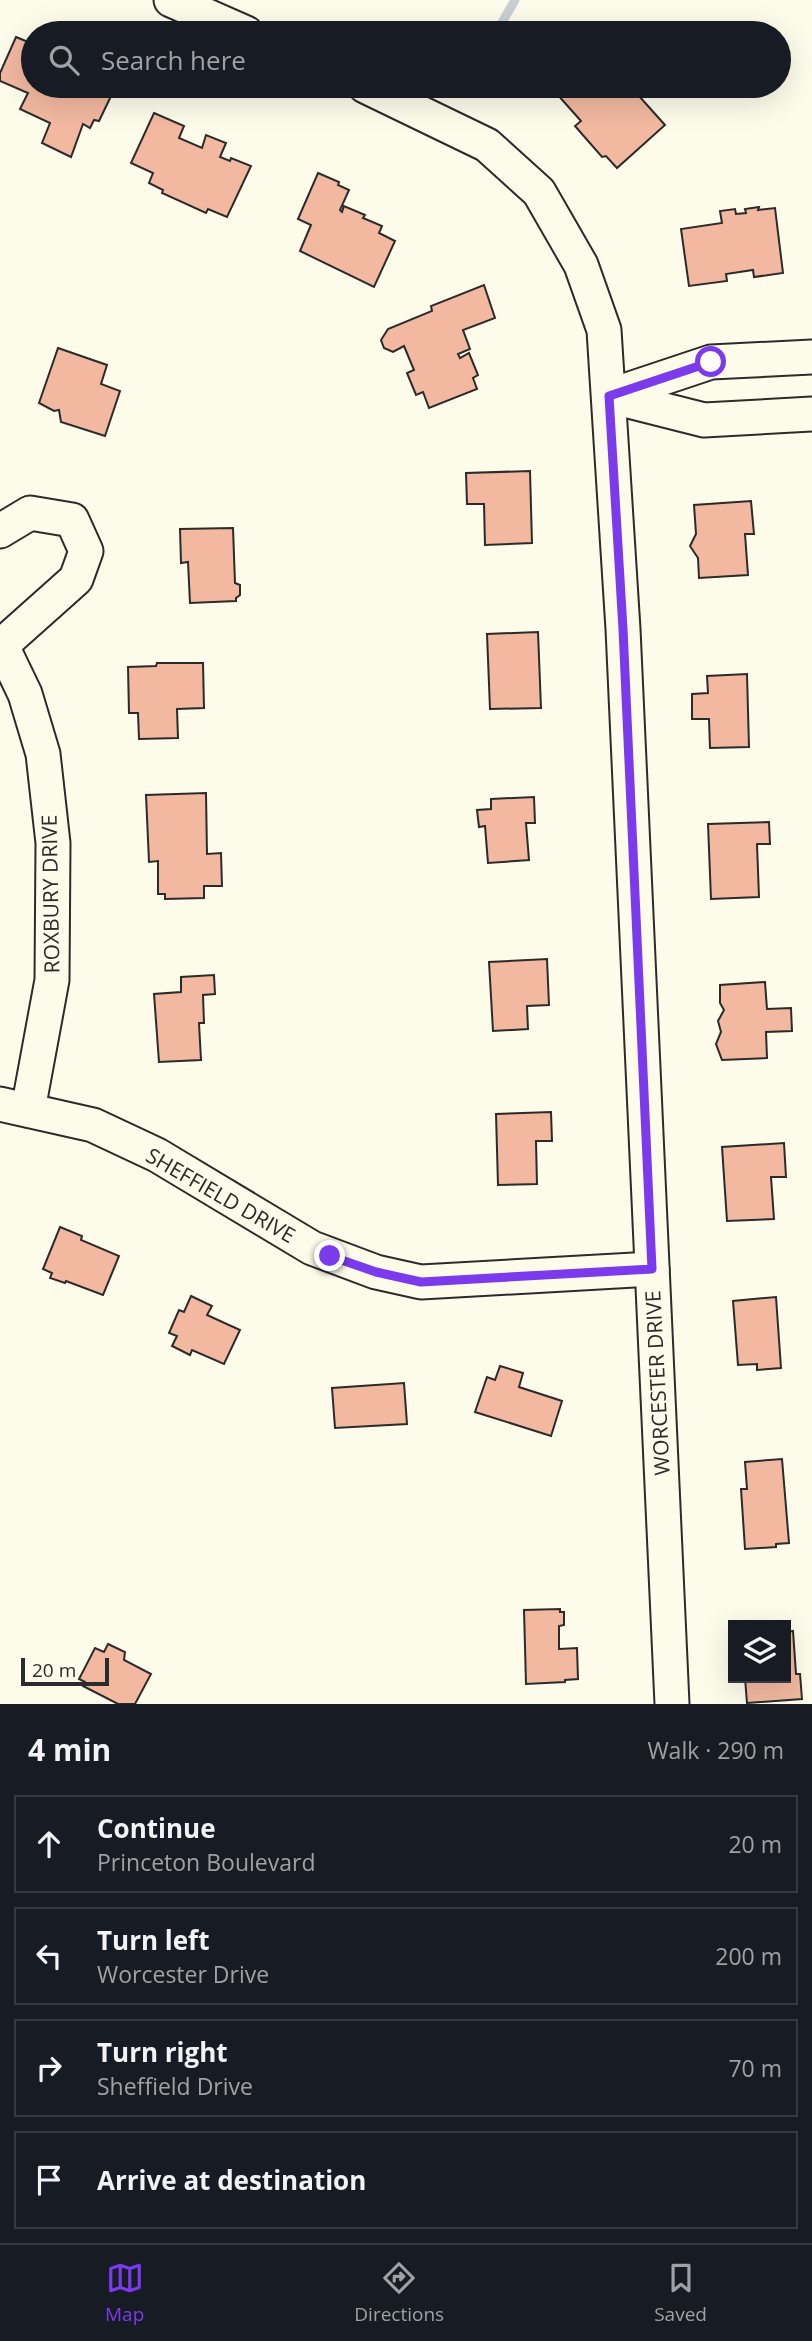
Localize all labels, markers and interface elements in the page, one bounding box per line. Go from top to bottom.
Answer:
search box [21,21,791,98]
icon: search [45,41,83,79]
text: Search here [101,42,246,78]
route start [695,346,726,377]
street label: ROXBURY DRIVE [35,814,65,974]
street label: SHEFFIELD DRIVE [141,1141,301,1249]
route end [314,1240,345,1271]
street label: WORCESTER DRIVE [638,1290,676,1476]
map controls [728,1620,791,1683]
button: layers [728,1620,791,1683]
scale bar [21,1655,108,1687]
text: 20 m [32,1657,76,1683]
text: 4 min [28,1729,111,1770]
text: Walk · 290 m [647,1734,784,1766]
text: Continue [97,1810,216,1846]
icon: ahead [30,1825,68,1863]
text: 20 m [728,1828,782,1860]
text: Princeton Boulevard [97,1846,315,1878]
text: Turn left [97,1922,209,1958]
icon: left [30,1937,68,1975]
text: 200 m [715,1940,782,1972]
text: Worcester Drive [97,1958,269,1990]
text: Turn right [97,2034,228,2070]
icon: right [30,2049,68,2087]
text: 70 m [728,2052,782,2084]
text: Sheffield Drive [97,2070,253,2102]
icon: arrive [30,2161,68,2199]
text: Arrive at destination [97,2162,366,2198]
tab: Map [105,2259,144,2327]
tab: Directions [354,2259,444,2327]
tab: Saved [654,2259,707,2327]

